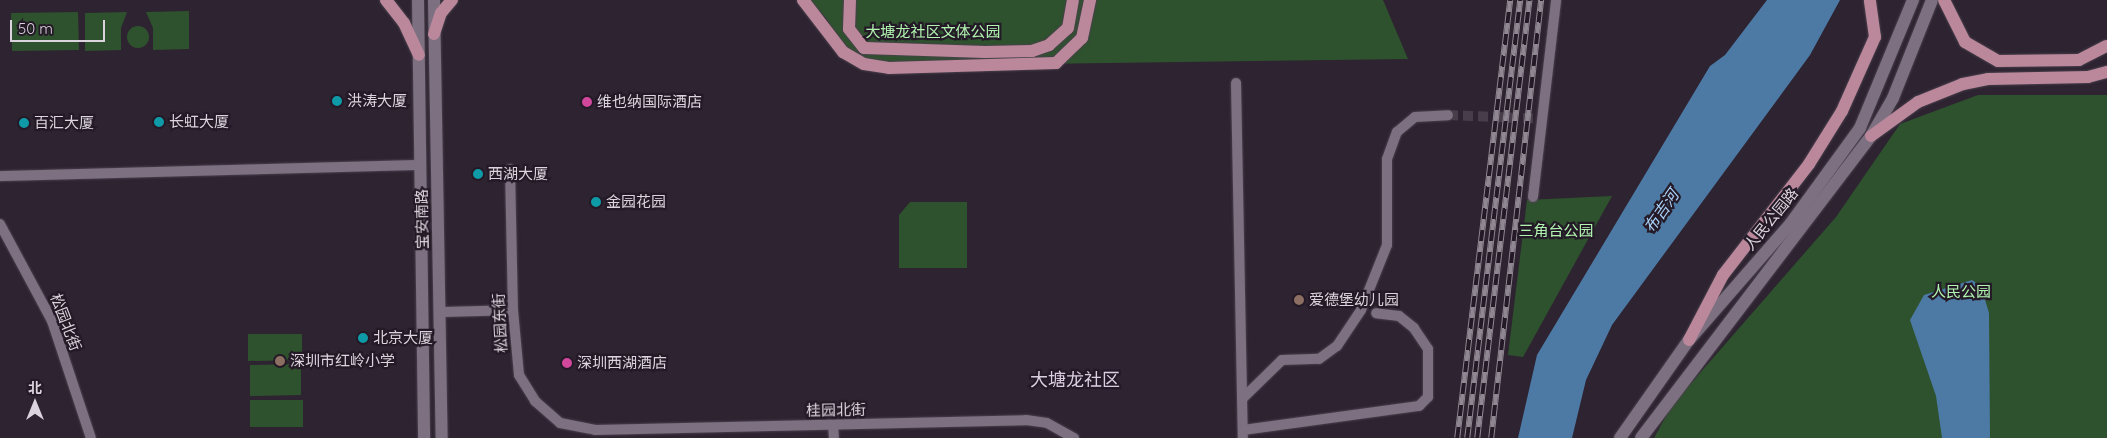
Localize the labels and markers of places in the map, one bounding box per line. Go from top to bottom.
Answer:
place label: 洪涛大厦 [347,92,407,110]
place label: 维也纳国际酒店 [597,93,702,111]
marker: 洪涛大厦 [331,95,343,107]
marker: 维也纳国际酒店 [581,96,593,108]
place label: 长虹大厦 [169,113,229,131]
place label: 百汇大厦 [34,114,94,132]
marker: 长虹大厦 [153,116,165,128]
marker: 百汇大厦 [18,117,30,129]
place label: 西湖大厦 [488,165,548,183]
marker: 西湖大厦 [472,168,484,180]
place label: 金园花园 [606,193,666,211]
marker: 金园花园 [590,196,602,208]
place label: 爱德堡幼儿园 [1309,291,1399,309]
marker: 爱德堡幼儿园 [1293,294,1305,306]
place label: 北京大厦 [373,329,433,347]
marker: 北京大厦 [357,332,369,344]
place label: 深圳市红岭小学 [290,352,395,370]
place label: 深圳西湖酒店 [577,354,667,372]
marker: 深圳市红岭小学 [274,355,286,367]
marker: 深圳西湖酒店 [561,357,573,369]

